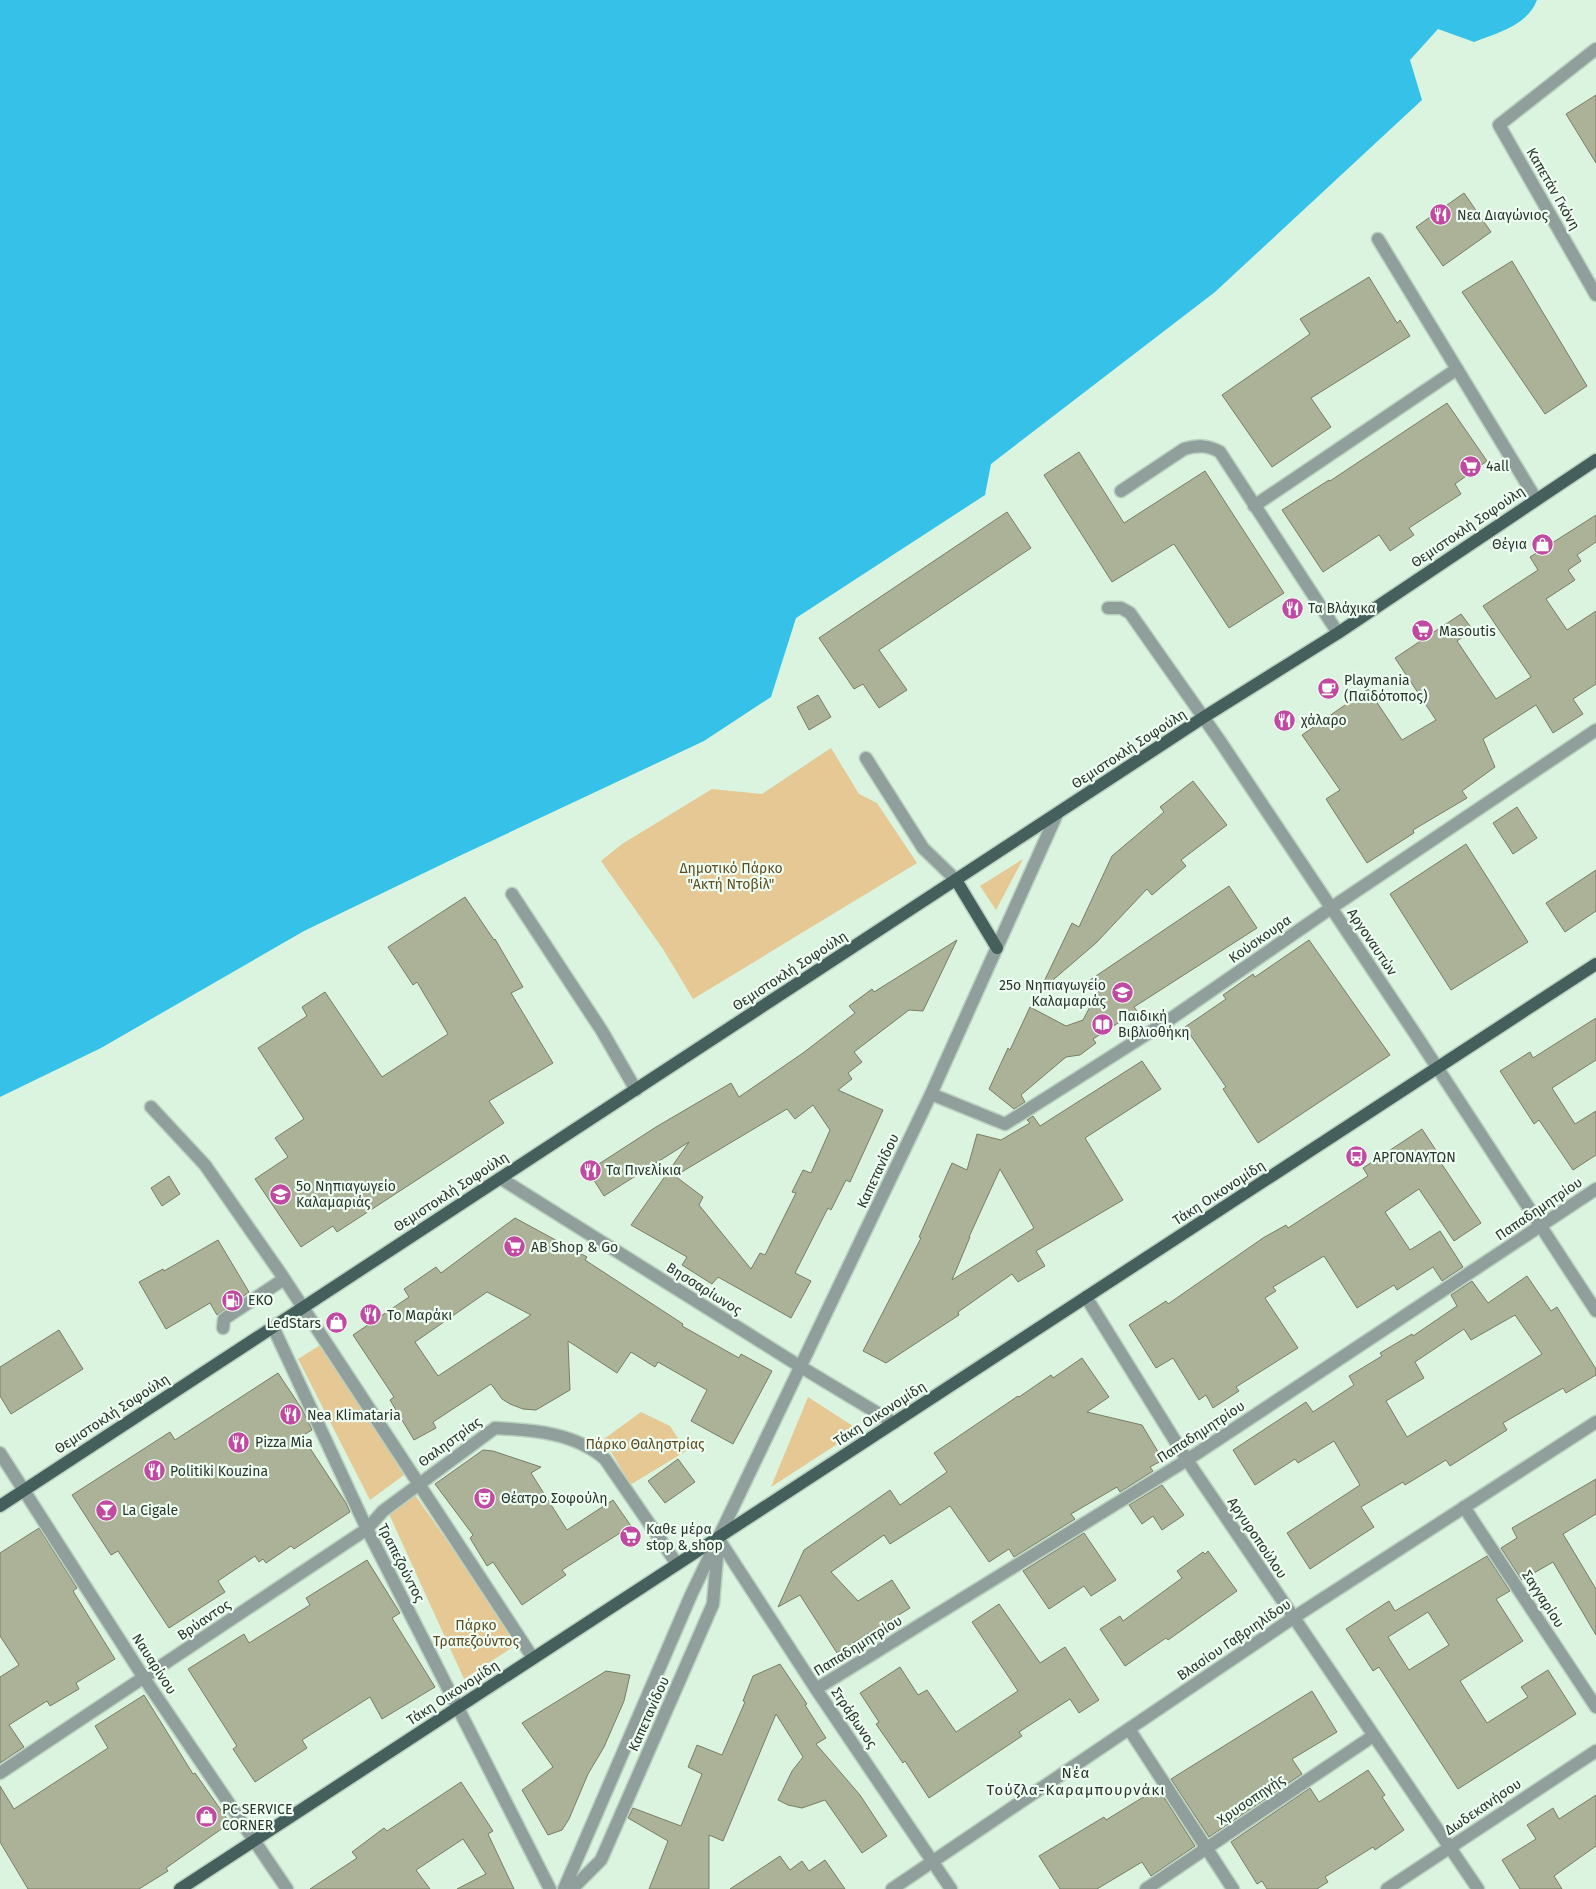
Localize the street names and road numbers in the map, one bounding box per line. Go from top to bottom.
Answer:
street label: Καπετάν Γκόνη [1523,145,1583,233]
street label: Θεμιστοκλή Σοφούλη [1408,483,1528,571]
street label: Θεμιστοκλή Σοφούλη [1068,706,1190,792]
street label: Αργοναυτών [1343,905,1401,979]
street label: Κούσκουρα [1225,911,1295,967]
street label: Θεμιστοκλή Σοφούλη [729,928,851,1014]
street label: Καπετανίδου [853,1131,903,1211]
street label: Θεμιστοκλή Σοφούλη [390,1149,512,1235]
street label: Τάκη Οικονομίδη [1170,1157,1268,1229]
street label: Παπαδημητρίου [1492,1174,1586,1244]
street label: Βησσαρίωνος [663,1259,745,1319]
street label: Θεμιστοκλή Σοφούλη [51,1371,173,1457]
street label: Τάκη Οικονομίδη [831,1378,929,1450]
street label: Παπαδημητρίου [1154,1397,1248,1467]
street label: Θαληστρίας [415,1413,485,1471]
street label: Αργυροπούλου [1224,1494,1290,1582]
street label: Τραπεζούντος [374,1521,428,1606]
street label: Σαγγαρίου [1518,1567,1568,1631]
street label: Βρύαντος [174,1596,234,1644]
street label: Βλασίου Γαβριηλίδου [1174,1596,1294,1684]
street label: Παπαδημητρίου [811,1612,905,1680]
street label: Ναυαρίνου [128,1630,180,1698]
street label: Τάκη Οικονομίδη [404,1657,502,1729]
street label: Καπετανίδου [625,1674,673,1754]
street label: Στράβωνος [827,1684,881,1752]
street label: Χρυσοπηγής [1214,1771,1288,1829]
street label: Δωδεκανήσου [1441,1775,1525,1839]

